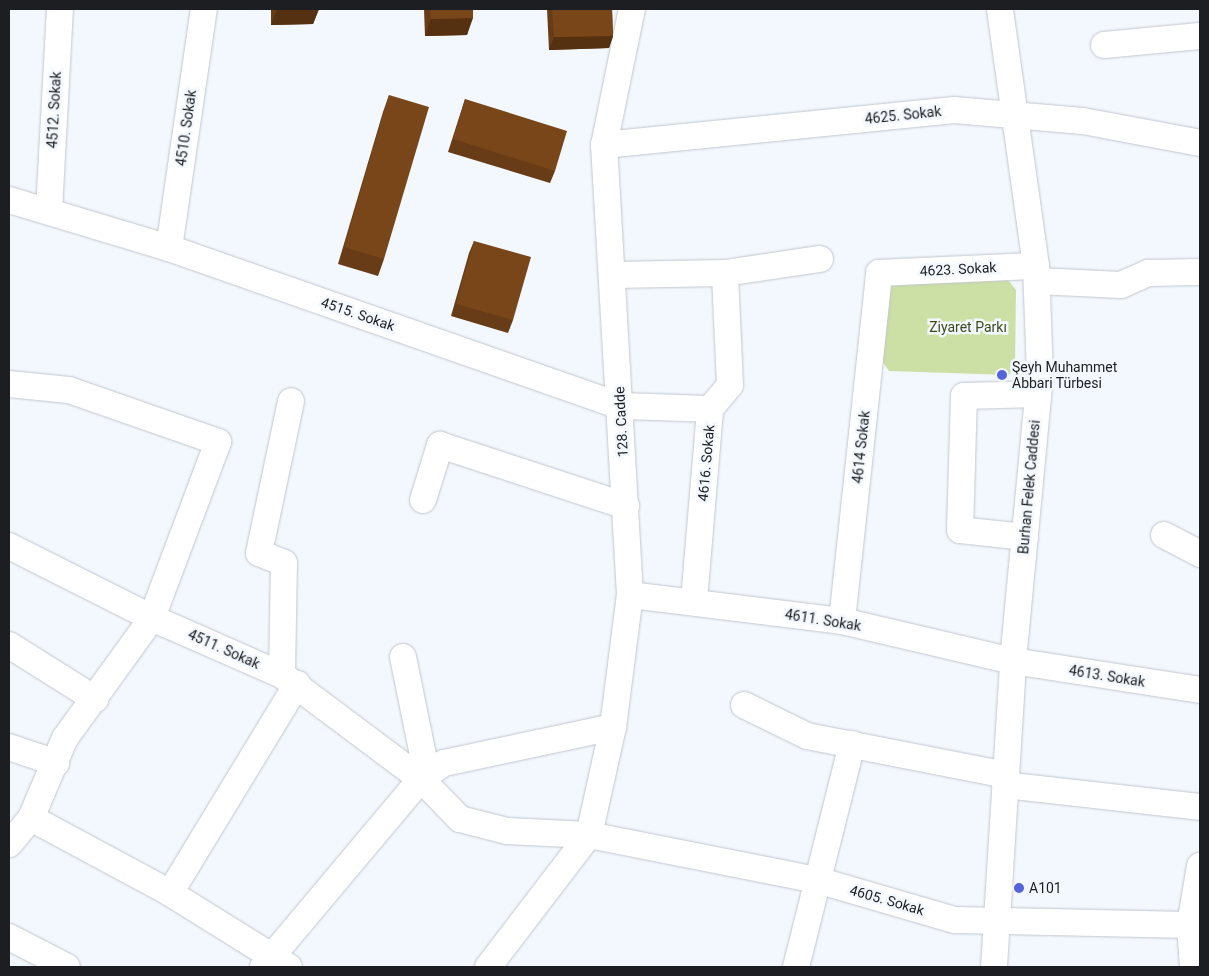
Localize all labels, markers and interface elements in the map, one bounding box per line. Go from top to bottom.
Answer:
street label: 4512. Sokak [44,71,64,149]
street label: 4510. Sokak [172,89,200,167]
street label: 4625. Sokak [864,103,942,127]
street label: 4623. Sokak [919,259,997,279]
street label: 4515. Sokak [319,294,397,334]
park label: Ziyaret Parkı [929,319,1007,335]
place label: Şeyh Muhammet Abbari Türbesi [1012,359,1117,392]
marker: Şeyh Muhammet Abbari Türbesi [996,369,1008,381]
street label: 128. Cadde [611,386,631,458]
street label: 4614 Sokak [849,410,873,484]
street label: Burhan Felek Caddesi [1015,419,1043,555]
street label: 4616. Sokak [694,424,718,502]
street label: 4611. Sokak [784,606,862,634]
street label: 4511. Sokak [186,626,262,672]
street label: 4613. Sokak [1068,662,1146,690]
place label: A101 [1029,880,1062,896]
street label: 4605. Sokak [848,881,926,919]
marker: A101 [1013,882,1025,894]

